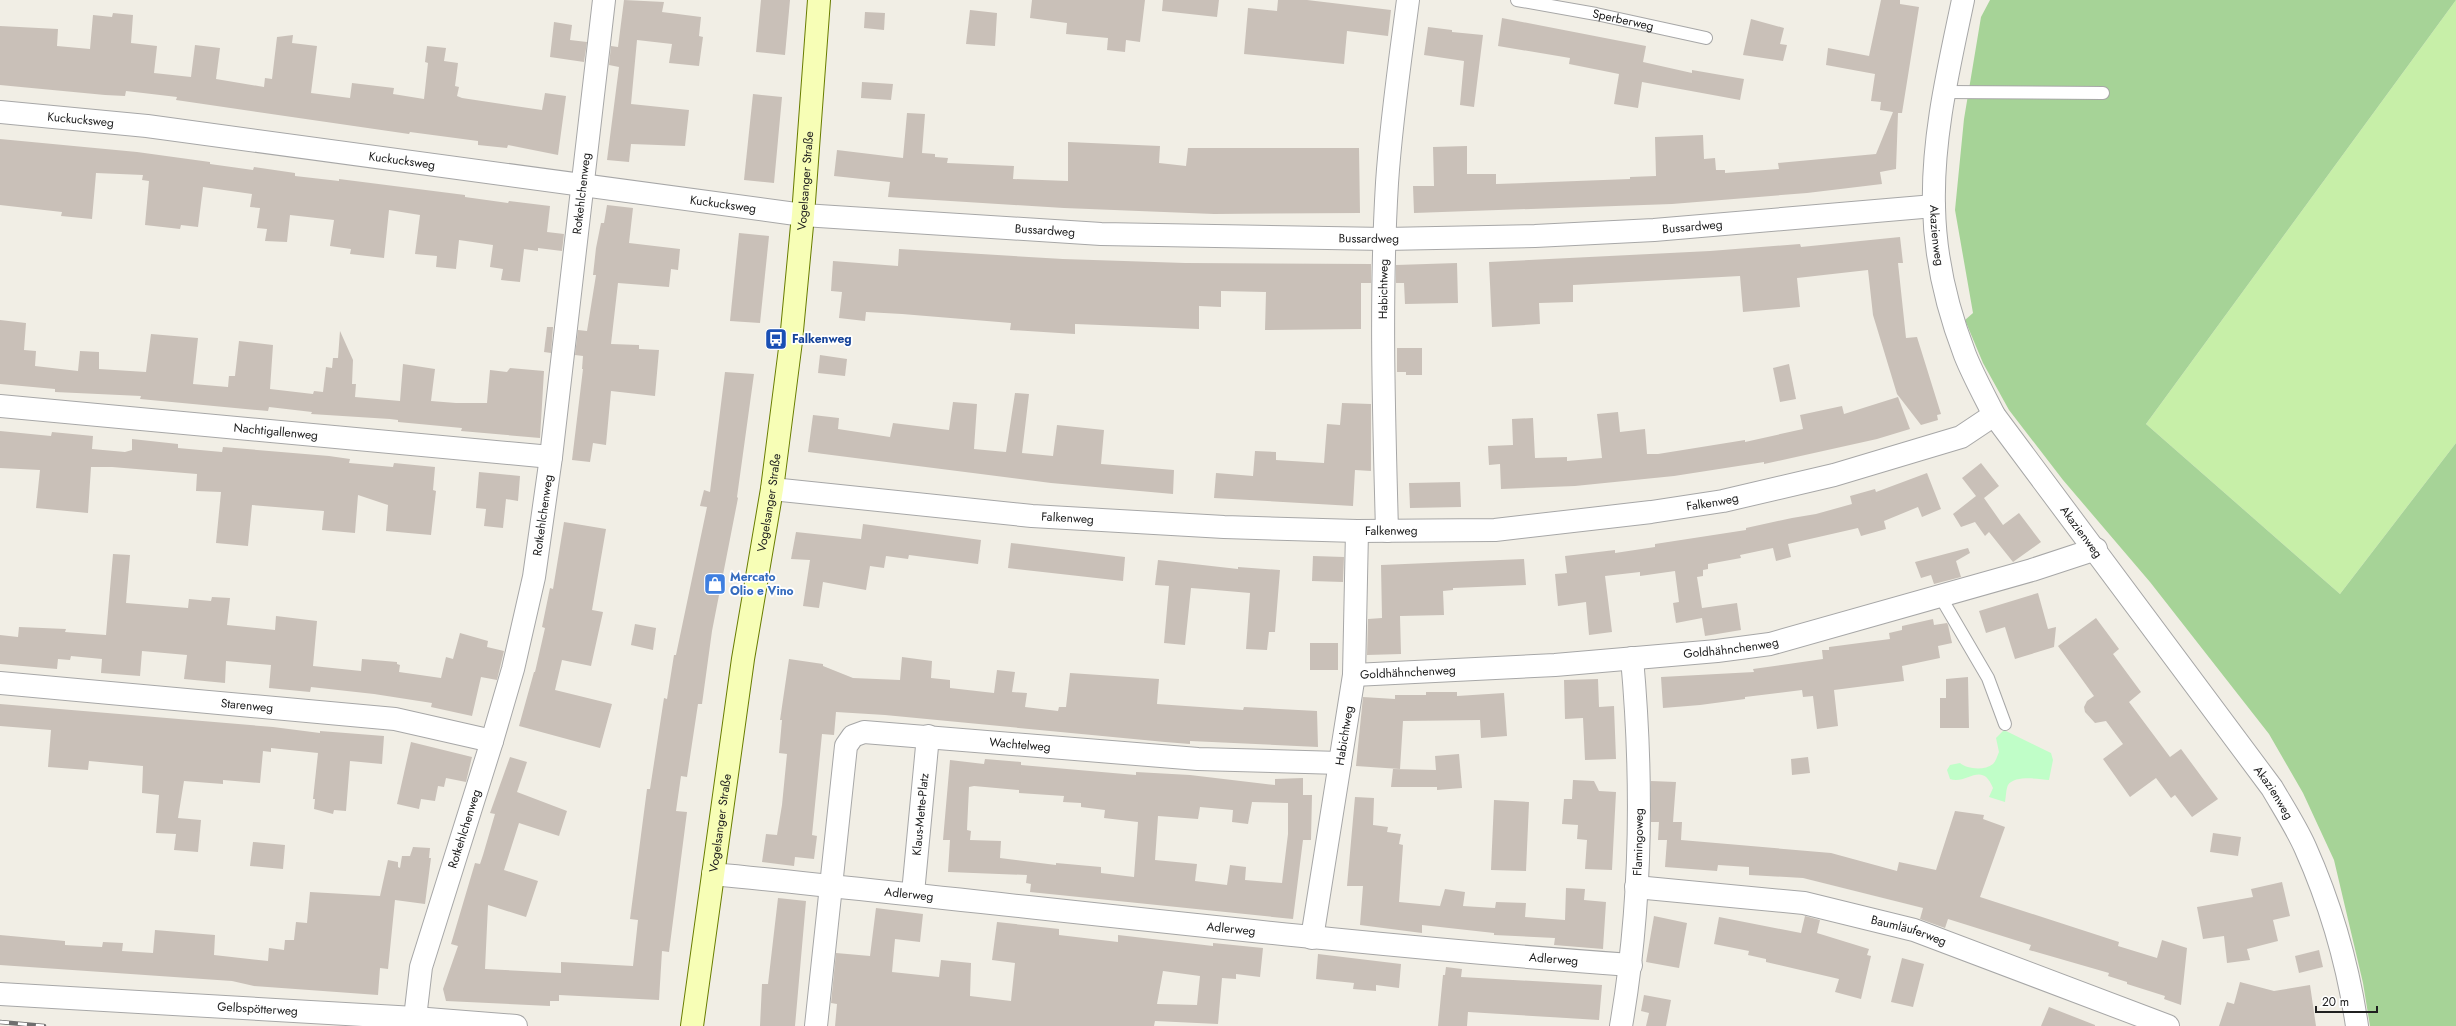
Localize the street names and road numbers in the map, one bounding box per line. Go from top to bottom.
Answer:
street label: Sperberweg [1591,5,1655,35]
street label: Kuckucksweg [47,108,115,132]
street label: Vogelsanger Straße [793,131,818,231]
street label: Kuckucksweg [368,147,436,174]
street label: Rotkehlchenweg [568,152,595,235]
street label: Kuckucksweg [689,191,757,218]
street label: Akazienweg [1925,205,1949,267]
street label: Bussardweg [1661,215,1723,238]
street label: Bussardweg [1014,220,1076,241]
street label: Bussardweg [1338,229,1399,248]
street label: Habichtweg [1374,259,1393,319]
street label: Nachtigallenweg [233,419,319,444]
street label: Vogelsanger Straße [752,452,785,553]
street label: Rotkehlchenweg [528,473,557,557]
street label: Falkenweg [1685,489,1740,515]
street label: Akazienweg [2056,502,2107,562]
street label: Falkenweg [1041,508,1094,529]
street label: Falkenweg [1365,522,1418,540]
street label: Goldhähnchenweg [1683,633,1781,663]
street label: Goldhähnchenweg [1360,661,1456,684]
street label: Starenweg [220,694,274,717]
street label: Habichtweg [1331,704,1358,767]
street label: Wachtelweg [989,733,1051,756]
street label: Akazienweg [2249,762,2298,823]
street label: Vogelsanger Straße [704,772,736,873]
street label: Klaus-Mette-Platz [908,772,933,857]
street label: Rotkehlchenweg [443,787,485,871]
street label: Flamingoweg [1628,808,1648,876]
street label: Adlerweg [884,883,934,906]
street label: Baumläuferweg [1869,911,1949,950]
street label: Adlerweg [1206,917,1257,940]
street label: Adlerweg [1528,948,1579,970]
street label: Gelbspötterweg [217,998,298,1020]

